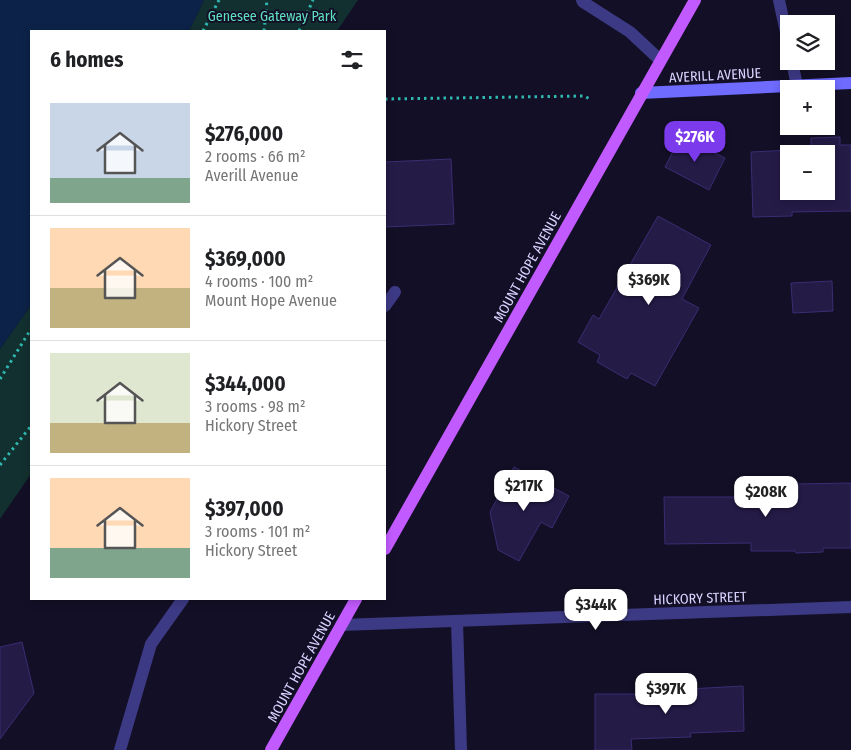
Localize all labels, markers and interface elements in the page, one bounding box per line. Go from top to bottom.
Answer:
park label: Genesee Gateway Park [208,8,337,25]
map controls [780,15,835,200]
button: layers [780,15,835,70]
icon: filters [338,46,366,74]
text: 6 homes [50,47,123,73]
street label: AVERILL AVENUE [669,65,762,86]
button: + [780,80,835,135]
pin: $276K [660,120,730,163]
text: $276,000 [205,121,283,147]
icon: home [90,123,150,183]
text: $276K [675,127,715,146]
button: − [780,145,835,200]
text: 2 rooms · 66 m² [205,147,305,166]
text: Averill Avenue [205,166,298,185]
street label: MOUNT HOPE AVENUE [490,209,565,325]
text: $369,000 [205,246,286,272]
icon: home [90,248,150,308]
pin: $369K [614,264,684,306]
text: $369K [628,270,670,289]
text: 4 rooms · 100 m² [205,272,313,291]
text: Mount Hope Avenue [205,291,337,310]
text: $344,000 [205,371,286,397]
icon: home [90,373,150,433]
text: 3 rooms · 98 m² [205,397,306,416]
text: Hickory Street [205,416,297,435]
pin: $217K [489,470,559,512]
text: $217K [505,476,543,495]
pin: $208K [731,476,801,518]
text: $208K [745,482,787,501]
text: $397,000 [205,496,284,522]
icon: home [90,498,150,558]
text: 3 rooms · 101 m² [205,522,310,541]
text: Hickory Street [205,541,297,560]
pin: $344K [561,588,631,631]
street label: HICKORY STREET [653,588,747,609]
text: $344K [575,595,617,614]
street label: MOUNT HOPE AVENUE [264,609,339,725]
pin: $397K [631,672,701,715]
text: $397K [646,679,686,698]

